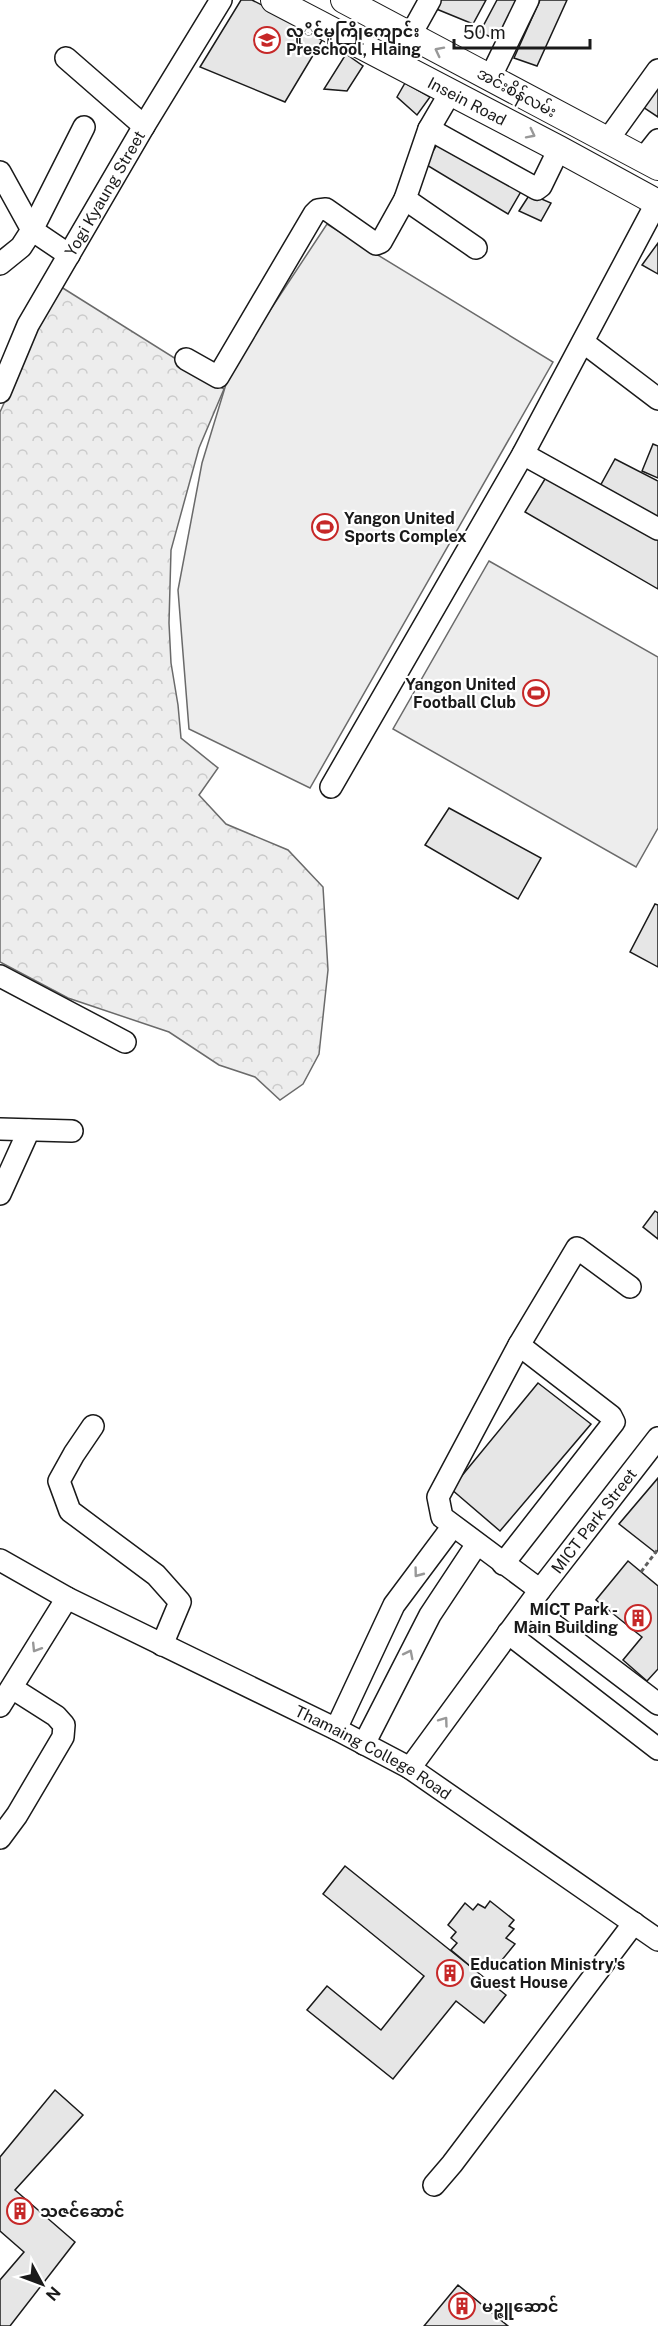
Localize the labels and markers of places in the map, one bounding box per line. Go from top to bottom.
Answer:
place label: လှုိင်မူကြိုကျောင်း Preschool, Hlaing [286,20,421,59]
school or university icon: လှုိင်မူကြိုကျောင်း Preschool, Hlaing [252,25,282,55]
place label: Yangon United Sports Complex [344,509,467,546]
sports icon: Yangon United Sports Complex [310,512,340,542]
place label: Yangon United Football Club [405,675,516,712]
sports icon: Yangon United Football Club [521,678,551,708]
place label: MICT Park - Main Building [514,1600,618,1637]
building icon: MICT Park - Main Building [623,1603,653,1633]
place label: Education Ministry's Guest House [470,1955,625,1992]
building icon: Education Ministry's Guest House [435,1958,465,1988]
building icon: သဇင်ဆောင် [5,2196,35,2226]
place label: သဇင်ဆောင် [40,2200,125,2221]
building icon: မဉ္ဇူဆောင် [447,2291,477,2321]
place label: မဉ္ဇူဆောင် [482,2295,558,2320]

